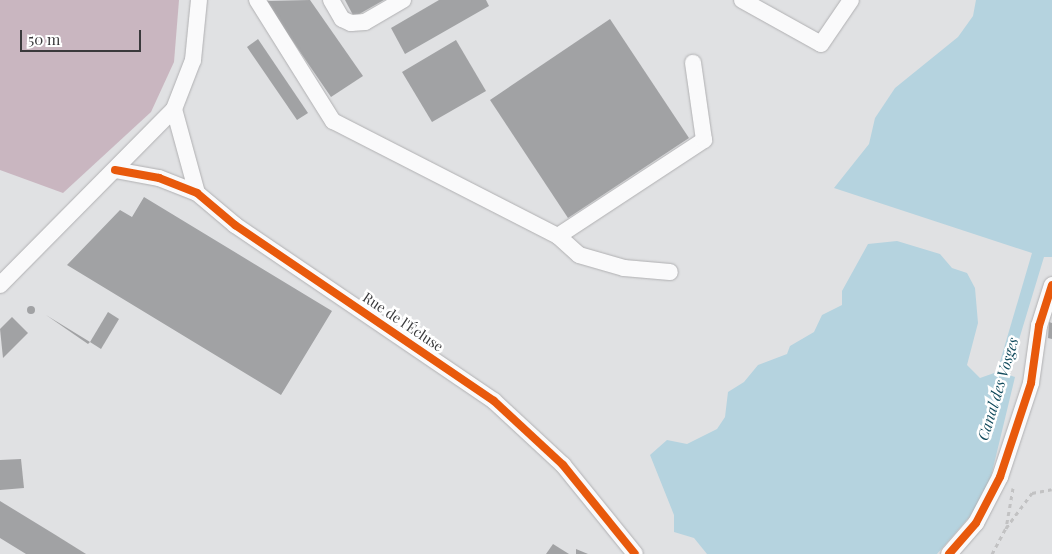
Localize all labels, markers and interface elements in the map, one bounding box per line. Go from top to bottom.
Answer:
scale bar [22,20,144,52]
text: 50 m [28,29,60,49]
street label: Rue de l'Écluse [359,289,447,355]
water label: Canal des Vosges [974,335,1022,443]

